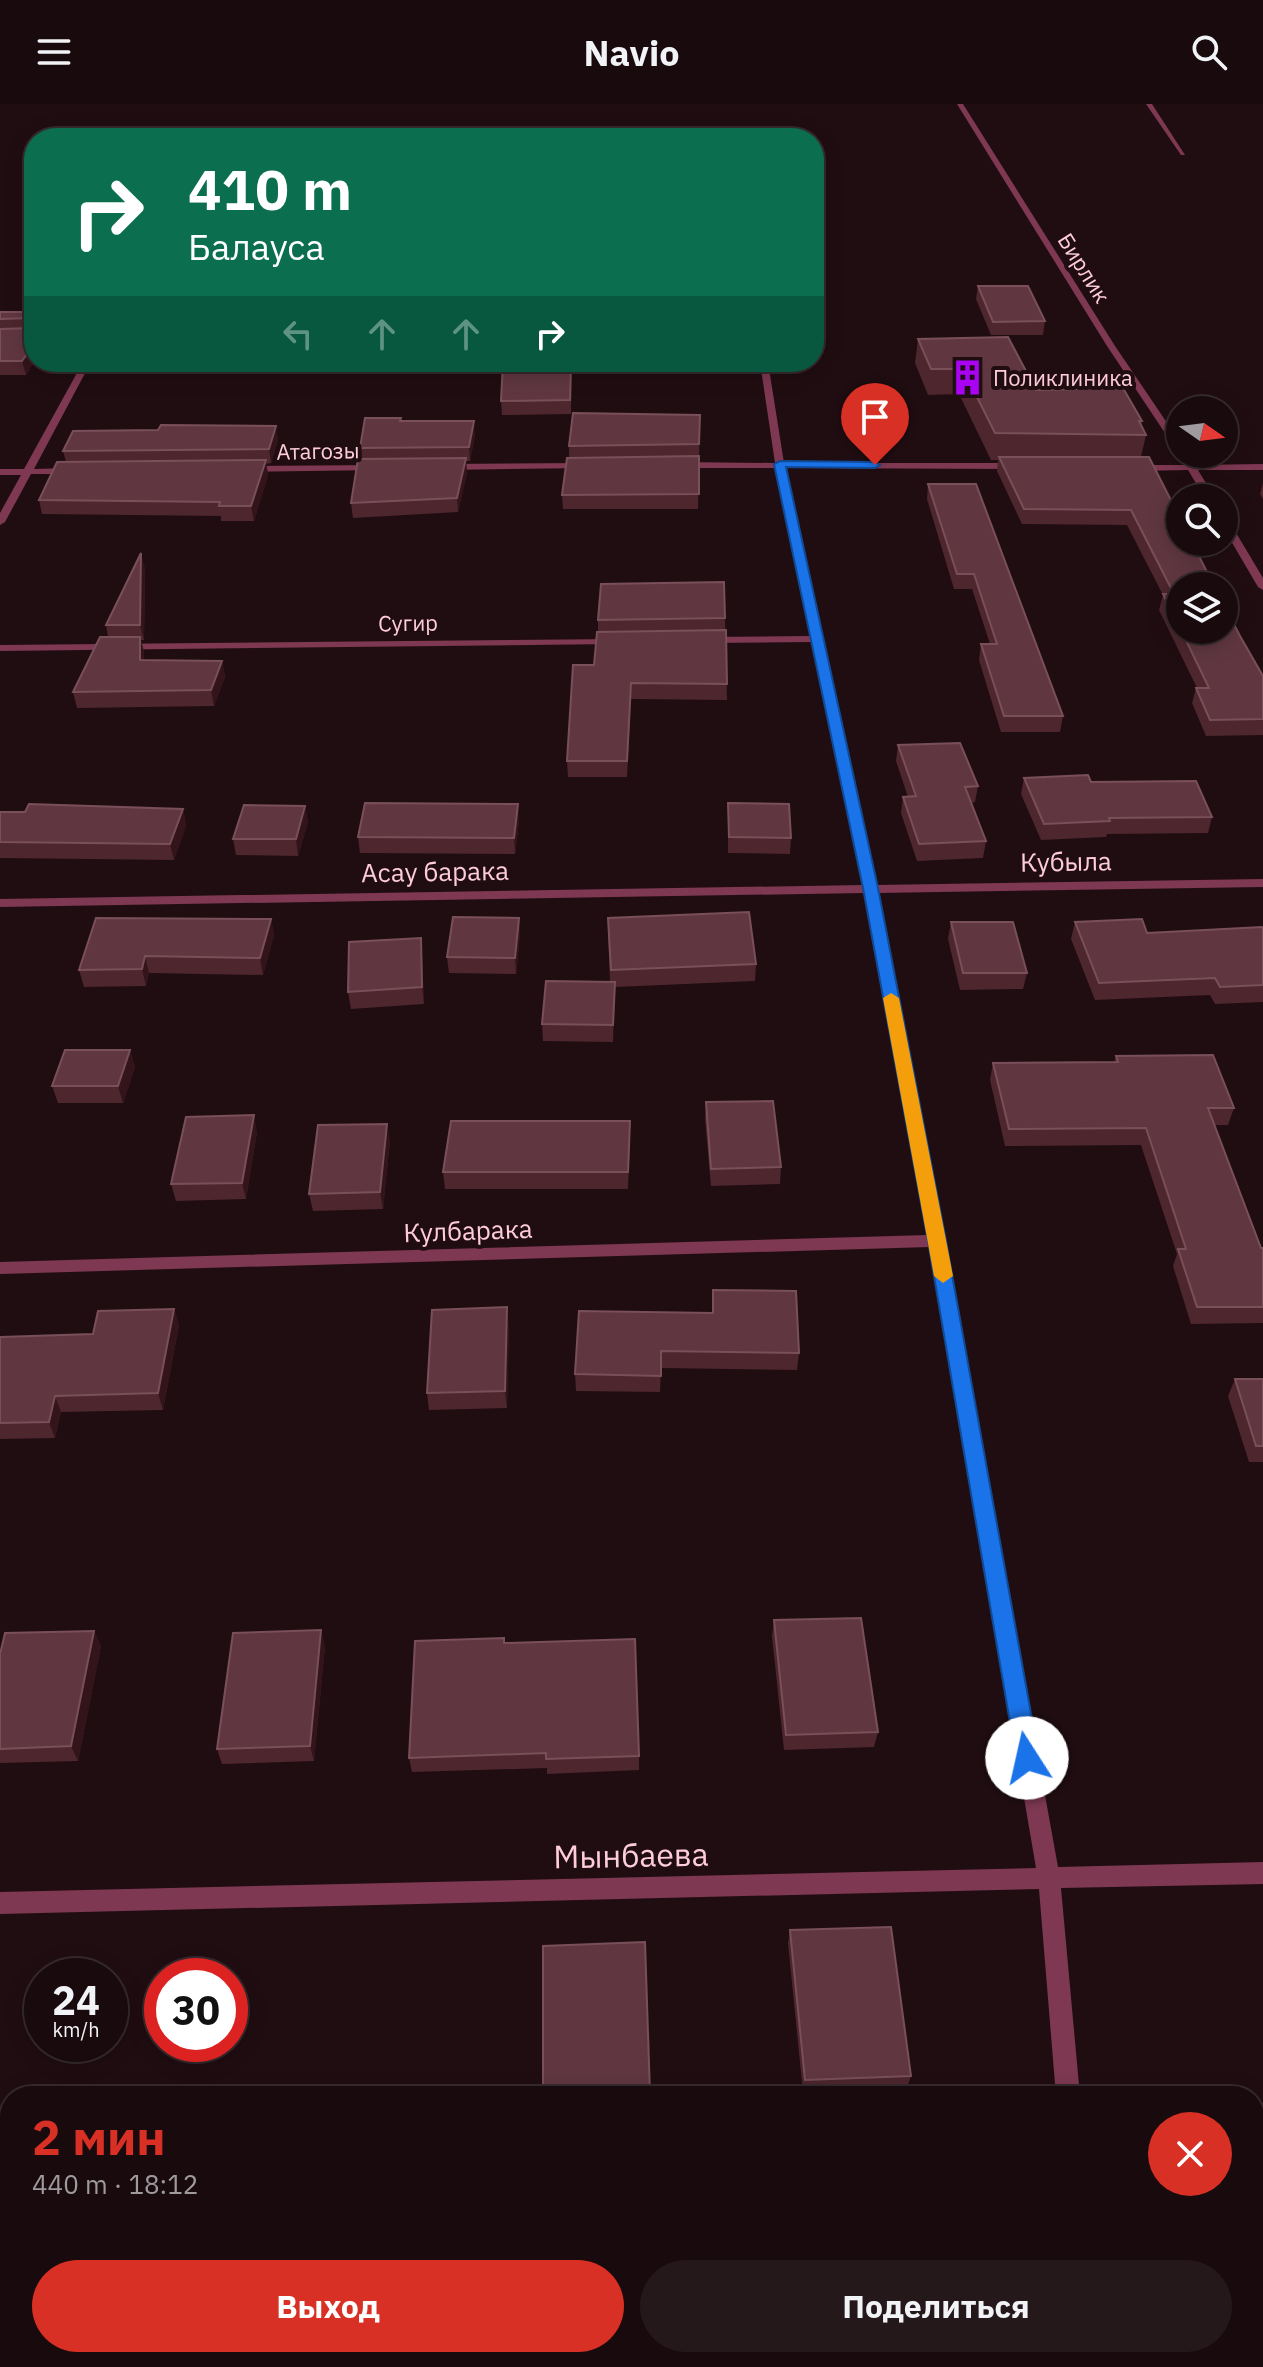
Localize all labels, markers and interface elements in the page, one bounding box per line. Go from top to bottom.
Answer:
text: Navio [583,29,680,76]
icon: menu [32,30,76,74]
icon: search [1187,30,1231,74]
text: 410 m [188,153,352,225]
icon: right [56,160,160,264]
text: Балауса [188,223,325,270]
street label: Бирлик [1052,227,1117,308]
icon: left [276,312,320,356]
icon: ahead [360,312,404,356]
icon: ahead [444,312,488,356]
icon: right [528,312,572,356]
building icon: Поликлиника [948,359,986,397]
place label: Поликлиника [993,363,1133,392]
pin [841,383,909,465]
icon: arrive [853,395,897,439]
north arrow [1166,396,1238,468]
map controls [1166,396,1238,644]
street label: Атагозы [276,435,360,466]
button: search [1166,484,1238,556]
button: layers [1166,572,1238,644]
street label: Сугир [378,607,438,638]
street label: Кубыла [1020,843,1112,879]
street label: Асау барака [361,853,509,889]
street label: Кулбарака [403,1211,533,1249]
position arrow [985,1716,1069,1800]
street label: Мынбаева [553,1833,709,1877]
speed limit sign: 30 [144,1958,248,2062]
text: 24 [52,1974,100,2026]
text: km/h [52,2016,100,2043]
text: 2 мин [32,2106,166,2168]
button: close [1148,2112,1232,2196]
text: 440 m · 18:12 [32,2167,198,2201]
button: Выход [32,2260,624,2352]
button: Поделиться [640,2260,1232,2352]

